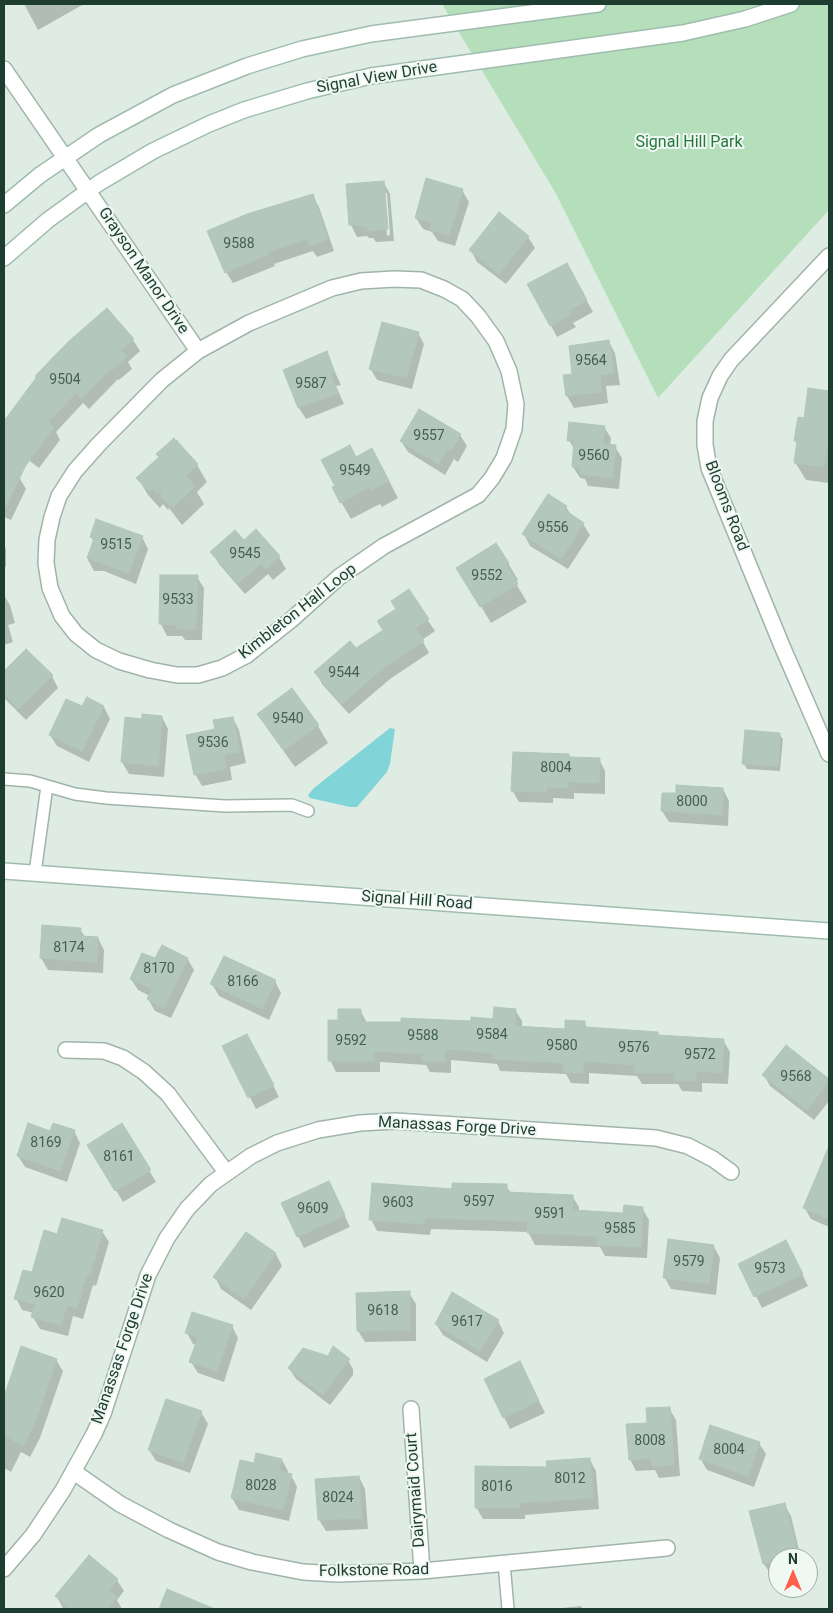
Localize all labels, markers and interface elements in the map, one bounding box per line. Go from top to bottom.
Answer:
street label: Signal View Drive [315,58,439,98]
park label: Signal Hill Park [635,133,743,153]
street label: Grayson Manor Drive [94,204,192,338]
house number: 9588 [223,236,255,252]
house number: 9564 [575,353,607,369]
house number: 9504 [49,372,81,388]
house number: 9587 [295,376,327,392]
house number: 9557 [413,428,445,444]
house number: 9560 [578,448,610,464]
street label: Blooms Road [700,458,752,554]
house number: 9549 [339,463,371,479]
house number: 9556 [537,520,569,536]
house number: 9515 [100,537,132,553]
house number: 9545 [229,546,261,562]
street label: Kimbleton Hall Loop [235,560,361,664]
house number: 9552 [471,568,503,584]
house number: 9533 [162,592,194,608]
house number: 9544 [328,665,360,681]
house number: 9540 [272,711,304,727]
house number: 9536 [197,735,229,751]
house number: 8004 [540,760,572,776]
house number: 8000 [676,794,708,810]
street label: Signal Hill Road [361,888,473,914]
house number: 8174 [53,940,85,956]
house number: 8170 [143,961,175,977]
house number: 8166 [227,974,259,990]
house number: 9584 [476,1027,508,1043]
house number: 9588 [407,1028,439,1044]
house number: 9592 [335,1033,367,1049]
house number: 9580 [546,1038,578,1054]
house number: 9576 [618,1040,650,1056]
house number: 9572 [684,1047,716,1063]
house number: 9568 [780,1069,812,1085]
street label: Manassas Forge Drive [378,1113,536,1141]
house number: 8169 [30,1135,62,1151]
house number: 8161 [103,1149,135,1165]
house number: 9597 [463,1194,495,1210]
house number: 9603 [382,1195,414,1211]
house number: 9609 [297,1201,329,1217]
house number: 9591 [534,1206,566,1222]
house number: 9585 [604,1221,636,1237]
house number: 9579 [673,1254,705,1270]
house number: 9573 [754,1261,786,1277]
street label: Manassas Forge Drive [88,1271,158,1427]
house number: 9620 [33,1285,65,1301]
house number: 9618 [367,1303,399,1319]
house number: 9617 [451,1314,483,1330]
street label: Dairymaid Court [402,1432,430,1548]
house number: 8008 [634,1433,666,1449]
house number: 8004 [713,1442,745,1458]
house number: 8012 [554,1471,586,1487]
house number: 8028 [245,1478,277,1494]
house number: 8016 [481,1479,513,1495]
house number: 8024 [322,1490,354,1506]
north arrow [768,1548,818,1598]
text: N [788,1551,798,1567]
street label: Folkstone Road [319,1560,429,1582]

